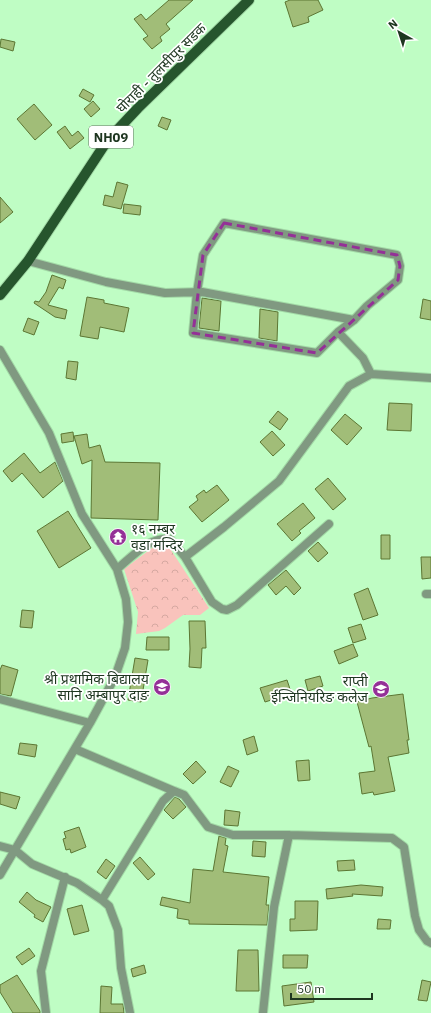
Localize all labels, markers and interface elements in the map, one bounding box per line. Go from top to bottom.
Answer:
north arrow [379,12,419,52]
text: N [385,16,400,32]
street label: घोराही - तुलसीपुर सडक [112,19,211,117]
road number: NH09 [89,126,133,148]
place label: १६ नम्बर वडा मन्दिर [131,520,183,554]
temple icon: १६ नम्बर वडा मन्दिर [108,527,128,547]
place label: श्री प्रथामिक बिद्यालय सानि अम्बापुर दाङ [44,670,150,705]
place label: राप्ती ईन्जिनियरिङ कलेज [271,672,369,706]
school or university icon: श्री प्रथामिक बिद्यालय सानि अम्बापुर दाङ [152,677,172,697]
school or university icon: राप्ती ईन्जिनियरिङ कलेज [371,679,391,699]
scale bar [291,975,372,1001]
text: 50 m [297,981,325,996]

